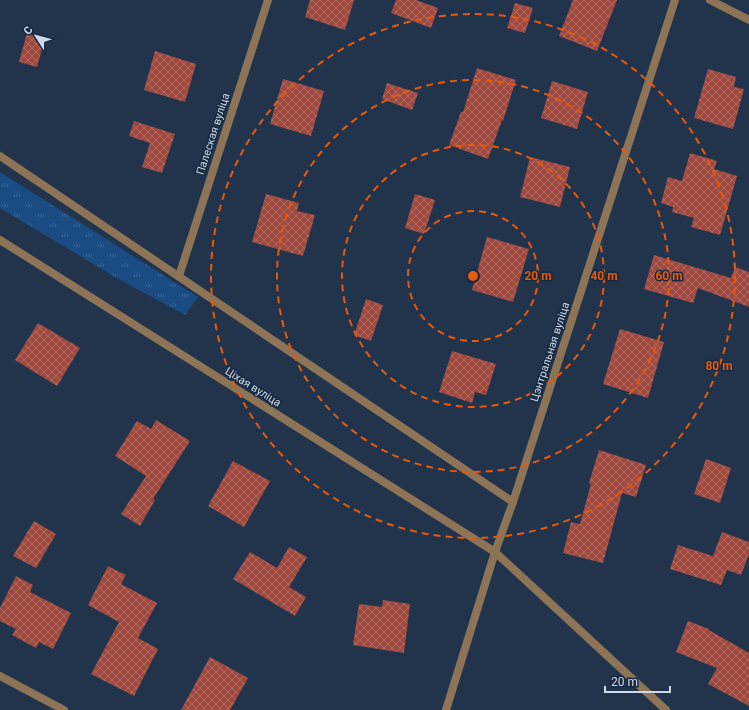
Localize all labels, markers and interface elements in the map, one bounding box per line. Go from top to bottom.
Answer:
north arrow [16,16,56,56]
text: С [21,24,36,37]
street label: Палеская вуліца [194,91,232,177]
centre of rings [466,269,480,283]
text: 20 m [524,269,552,283]
text: 40 m [590,269,618,283]
text: 60 m [655,269,683,283]
street label: Цэнтральная вуліца [528,301,572,403]
text: 80 m [705,359,733,373]
street label: Ціхая вуліца [223,365,283,409]
scale bar [605,668,670,694]
text: 20 m [611,675,638,689]

